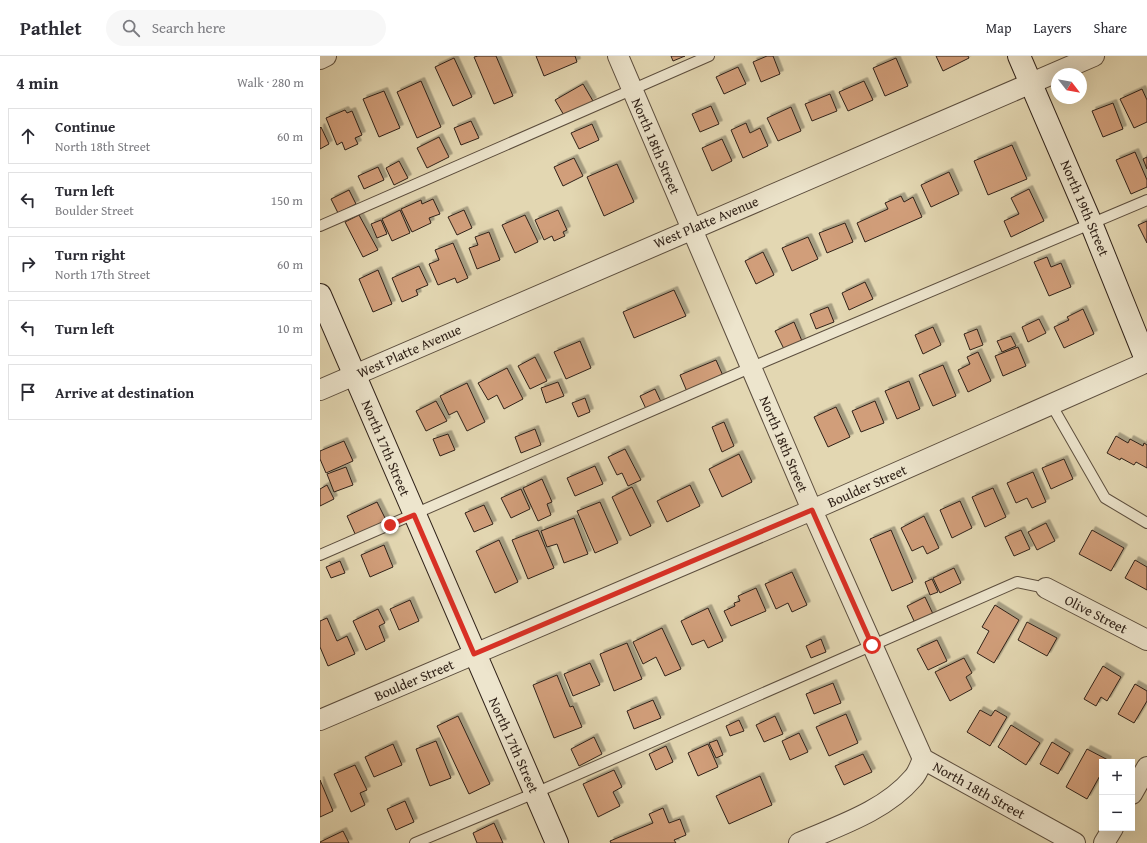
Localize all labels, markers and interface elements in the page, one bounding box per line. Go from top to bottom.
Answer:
search box [106,10,386,46]
text: Pathlet [20,14,82,42]
icon: search [120,17,142,39]
text: Search here [152,17,226,38]
text: Map [986,18,1012,38]
text: Layers [1034,18,1072,38]
text: Share [1094,18,1127,38]
north arrow [1051,68,1087,104]
text: 4 min [16,70,58,95]
text: Walk · 280 m [237,73,304,92]
street label: North 18th Street [627,95,685,197]
text: Continue [55,116,116,137]
icon: ahead [17,125,39,147]
text: 60 m [277,127,303,146]
text: North 18th Street [55,137,150,156]
street label: North 19th Street [1056,157,1114,259]
text: Turn left [55,180,114,201]
icon: left [17,189,39,211]
text: 150 m [271,191,303,210]
street label: West Platte Avenue [650,191,762,253]
text: Boulder Street [55,201,134,220]
text: Turn right [55,244,126,265]
icon: right [17,253,39,275]
text: 60 m [277,255,303,274]
text: North 17th Street [55,265,150,284]
icon: left [17,317,39,339]
text: Turn left [55,318,114,339]
text: 10 m [277,319,303,338]
street label: West Platte Avenue [354,319,465,383]
icon: arrive [17,381,39,403]
text: Arrive at destination [55,382,194,403]
street label: North 18th Street [755,393,813,495]
street label: North 17th Street [357,397,415,499]
street label: Boulder Street [824,460,910,512]
route end [381,516,399,534]
street label: Olive Street [1061,590,1131,638]
route start [863,636,881,654]
street label: Boulder Street [371,654,457,706]
street label: North 17th Street [484,694,544,796]
street label: North 18th Street [929,756,1029,824]
map controls [1099,759,1135,831]
button: + [1099,759,1135,795]
button: − [1099,795,1135,831]

